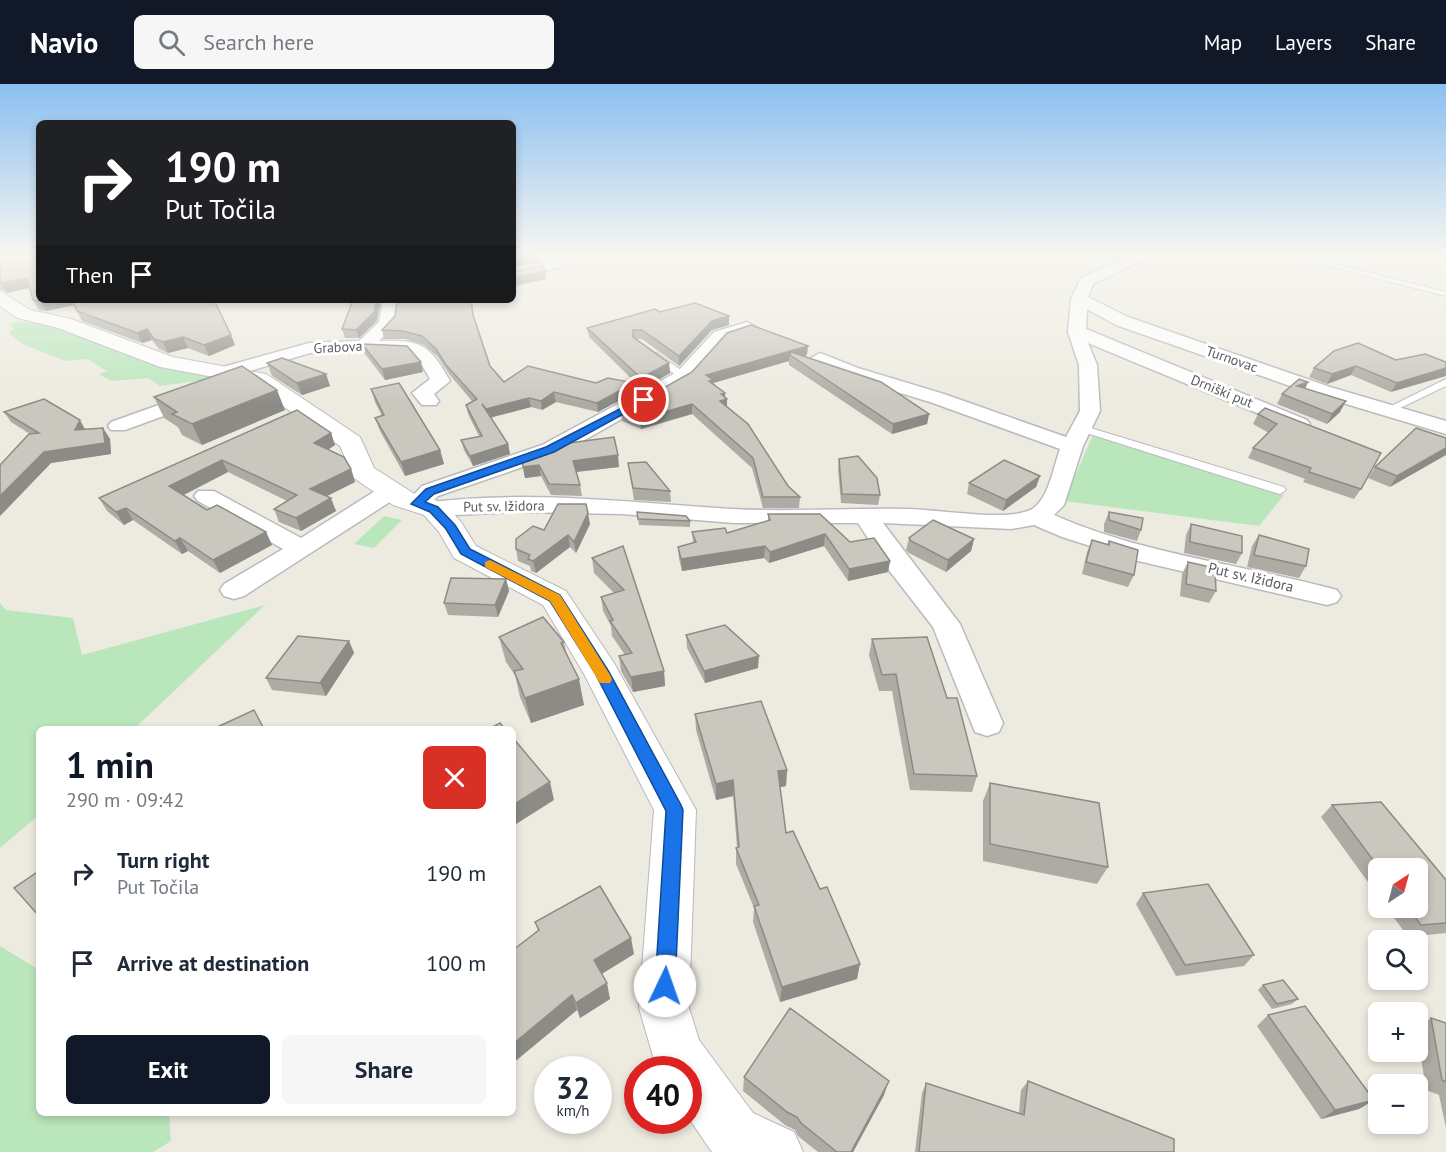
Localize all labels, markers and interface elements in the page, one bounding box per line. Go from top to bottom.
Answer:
search box [134,15,554,69]
text: Navio [30,24,98,61]
icon: search [155,26,188,59]
text: Search here [203,28,314,56]
text: Map [1204,29,1242,56]
text: Layers [1275,29,1332,56]
text: Share [1365,29,1416,56]
text: 190 m [165,139,281,194]
icon: right [66,144,144,222]
text: Put Točila [165,192,276,226]
icon: arrive [125,258,158,291]
text: Then [66,261,113,289]
street label: Grabova [313,337,363,357]
street label: Turnovac [1204,342,1260,376]
street label: Drniški put [1188,370,1256,412]
pin [618,374,669,425]
icon: arrive [627,383,660,416]
street label: Put sv. Ižidora [463,496,545,516]
street label: Put sv. Ižidora [1206,558,1296,596]
text: 1 min [66,741,154,788]
button: close [423,746,486,809]
text: 290 m · 09:42 [66,787,184,813]
text: Turn right [117,846,209,874]
icon: right [66,857,99,890]
north arrow [1368,858,1428,918]
map controls [1368,858,1428,1134]
text: 190 m [426,859,486,887]
text: Put Točila [117,874,199,900]
button: search [1368,930,1428,990]
icon: arrive [66,947,99,980]
text: Arrive at destination [117,949,309,977]
text: 100 m [426,949,486,977]
position arrow [633,954,697,1018]
button: + [1368,1002,1428,1062]
button: Exit [66,1035,270,1104]
button: Share [282,1035,486,1104]
speed limit sign: 40 [624,1056,702,1134]
text: 32 [556,1068,590,1107]
button: − [1368,1074,1428,1134]
text: km/h [557,1101,589,1120]

